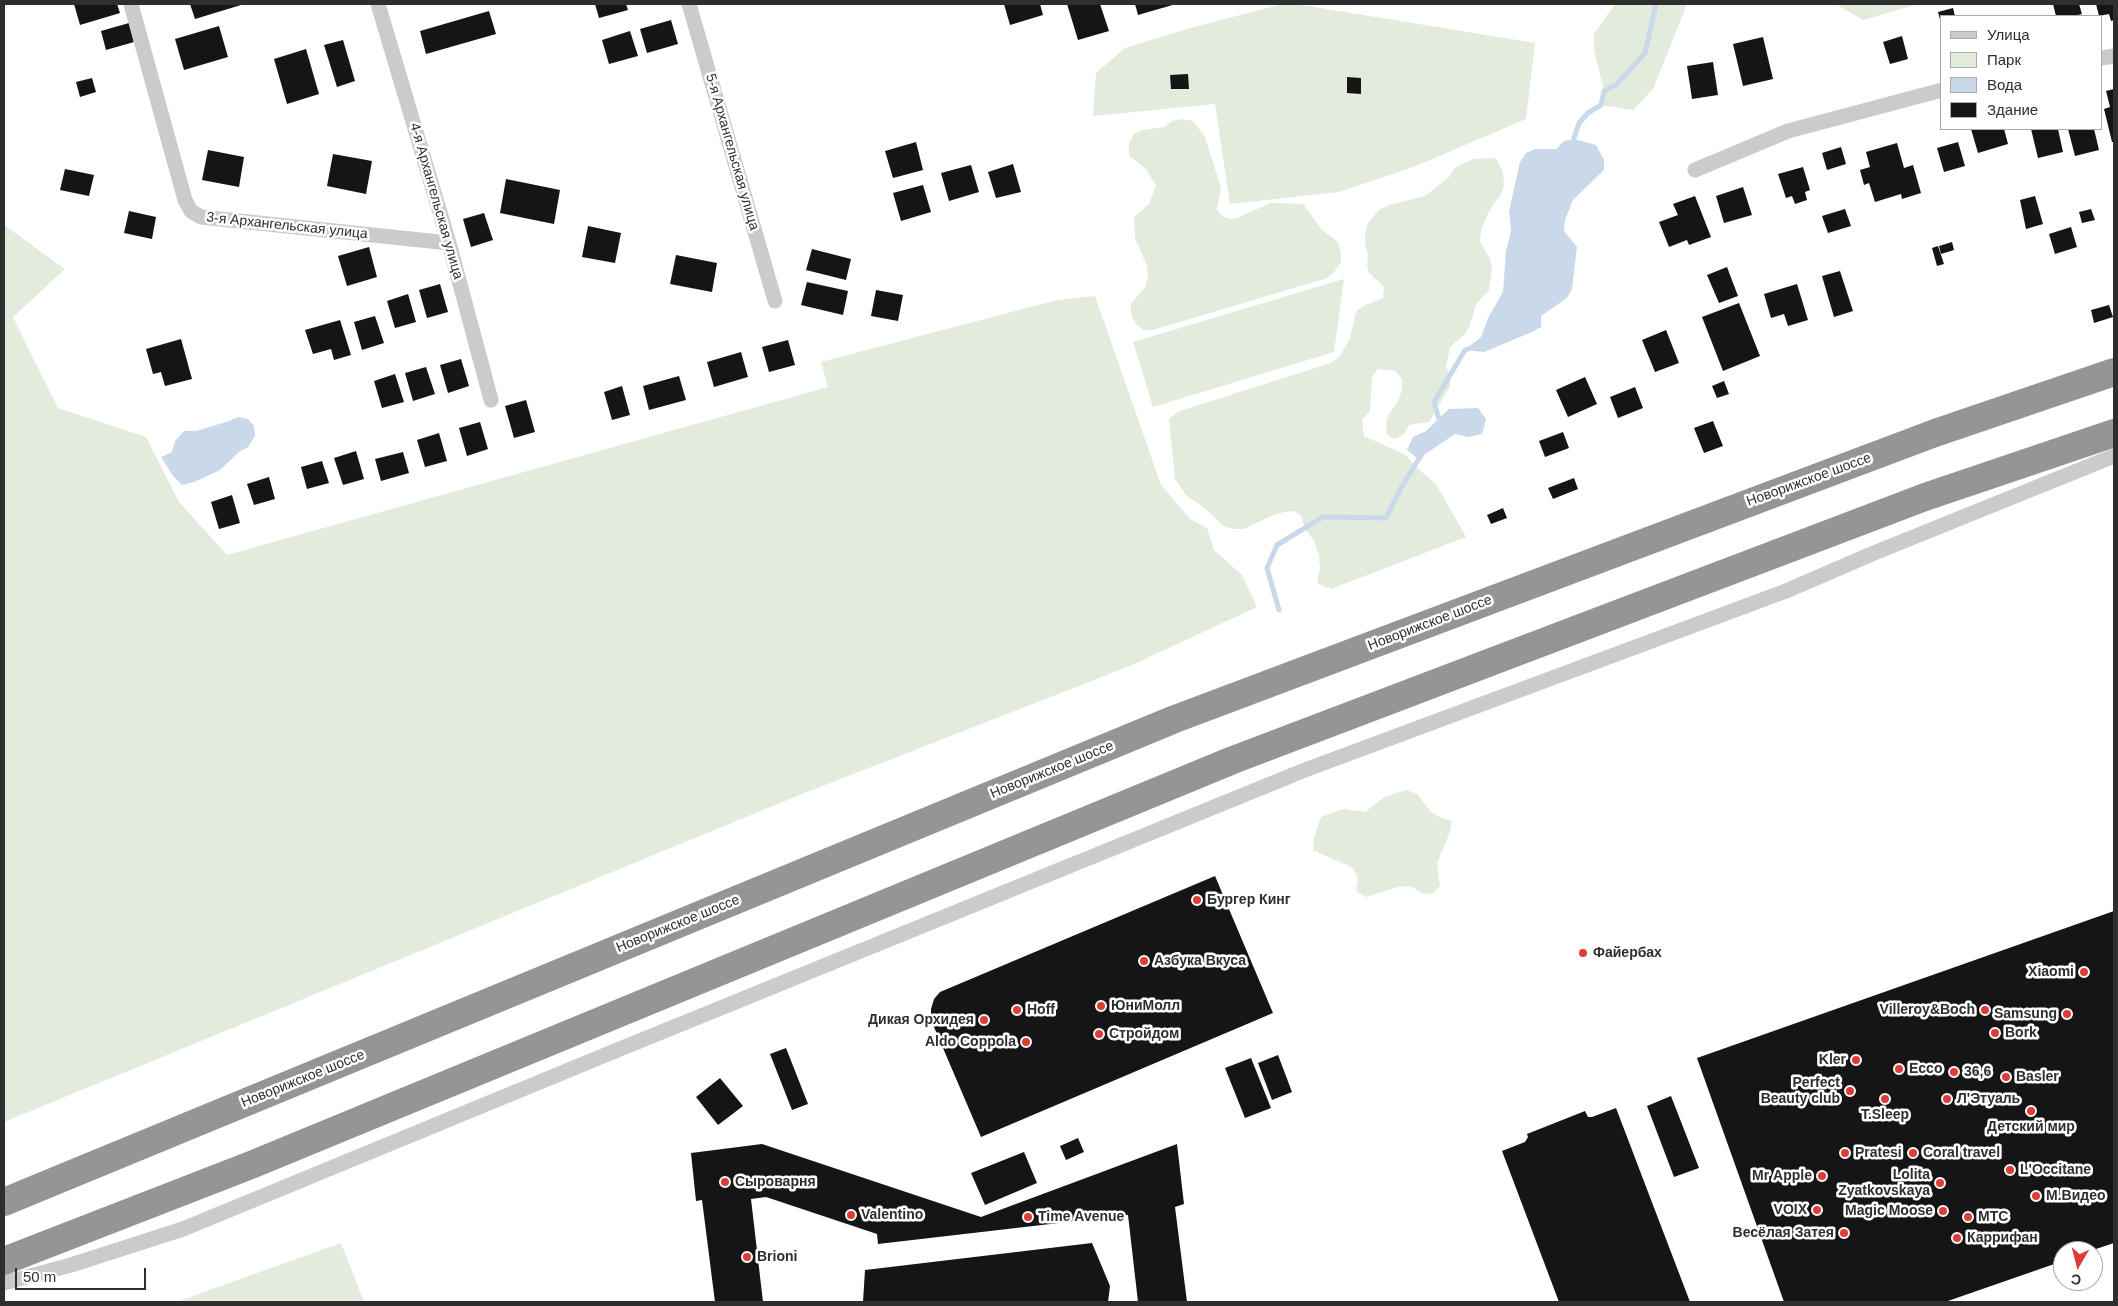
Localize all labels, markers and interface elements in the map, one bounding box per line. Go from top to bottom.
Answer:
legend [1940,15,2103,130]
text: Улица [1987,26,2030,43]
text: Парк [1987,51,2021,68]
street label: 5-я Архангельская улица [702,72,762,232]
text: Вода [1987,76,2022,93]
text: Здание [1987,101,2038,118]
street label: 4-я Архангельская улица [406,121,466,281]
street label: 3-я Архангельская улица [206,209,368,243]
street label: Новорижское шоссе [1744,450,1874,510]
street label: Новорижское шоссе [1366,592,1494,654]
street label: Новорижское шоссе [988,738,1116,802]
street label: Новорижское шоссе [614,892,742,956]
place label: Бургер Кинг [1207,892,1291,908]
marker: Бургер Кинг [1191,894,1203,906]
place label: Файербах [1593,945,1662,961]
marker: Файербах [1577,947,1589,959]
place label: Азбука Вкуса [1154,953,1246,969]
marker: Азбука Вкуса [1138,955,1150,967]
place label: Xiaomi [2028,964,2074,980]
marker: Xiaomi [2078,966,2090,978]
place label: ЮниМолл [1111,998,1180,1014]
marker: ЮниМолл [1095,1000,1107,1012]
place label: Hoff [1027,1002,1055,1018]
place label: Villeroy&Boch [1880,1002,1975,1018]
marker: Hoff [1011,1004,1023,1016]
marker: Villeroy&Boch [1979,1004,1991,1016]
place label: Samsung [1994,1006,2057,1022]
marker: Samsung [2061,1008,2073,1020]
place label: Дикая Орхидея [868,1012,974,1028]
marker: Дикая Орхидея [978,1014,990,1026]
place label: Bork [2005,1025,2037,1041]
place label: Стройдом [1109,1026,1179,1042]
marker: Bork [1989,1027,2001,1039]
marker: Стройдом [1093,1028,1105,1040]
place label: Aldo Coppola [925,1034,1016,1050]
marker: Aldo Coppola [1020,1036,1032,1048]
street label: Новорижское шоссе [239,1047,367,1111]
place label: Kler [1819,1052,1846,1068]
marker: Kler [1850,1054,1862,1066]
place label: Ecco [1909,1061,1942,1077]
marker: Ecco [1893,1063,1905,1075]
place label: 36,6 [1964,1064,1991,1080]
marker: 36,6 [1948,1066,1960,1078]
place label: Basler [2016,1069,2059,1085]
marker: Basler [2000,1071,2012,1083]
place label: Perfect Beauty club [1761,1075,1840,1108]
marker: Perfect Beauty club [1844,1085,1856,1097]
place label: Л'Этуаль [1957,1091,2020,1107]
marker: T.Sleep [1879,1093,1891,1105]
marker: Л'Этуаль [1941,1093,1953,1105]
marker: Детский мир [2025,1105,2037,1117]
place label: T.Sleep [1861,1107,1909,1123]
place label: Детский мир [1987,1119,2075,1135]
place label: Pratesi [1855,1145,1902,1161]
place label: Coral travel [1923,1145,2000,1161]
marker: Pratesi [1839,1147,1851,1159]
marker: Coral travel [1907,1147,1919,1159]
place label: L'Occitane [2020,1162,2091,1178]
marker: L'Occitane [2004,1164,2016,1176]
place label: Lolita Zyatkovskaya [1838,1167,1930,1200]
place label: Mr Apple [1752,1168,1812,1184]
marker: Mr Apple [1816,1170,1828,1182]
place label: Сыроварня [735,1174,816,1190]
marker: Сыроварня [719,1176,731,1188]
marker: Lolita Zyatkovskaya [1934,1177,1946,1189]
place label: М.Видео [2046,1188,2105,1204]
marker: М.Видео [2030,1190,2042,1202]
place label: VOIX [1774,1202,1807,1218]
place label: Magic Moose [1845,1203,1933,1219]
marker: VOIX [1811,1204,1823,1216]
marker: Magic Moose [1937,1205,1949,1217]
place label: Valentino [861,1207,923,1223]
marker: Valentino [845,1209,857,1221]
place label: Time Avenue [1038,1209,1124,1225]
place label: МТС [1978,1209,2008,1225]
marker: Time Avenue [1022,1211,1034,1223]
marker: МТС [1962,1211,1974,1223]
place label: Весёлая Затея [1733,1225,1834,1241]
marker: Весёлая Затея [1838,1227,1850,1239]
place label: Каррифан [1967,1230,2038,1246]
marker: Каррифан [1951,1232,1963,1244]
north arrow [2053,1241,2103,1291]
place label: Brioni [757,1249,797,1265]
marker: Brioni [741,1251,753,1263]
scale bar [18,1258,149,1290]
text: 50 m [23,1268,56,1285]
text: С [2070,1271,2082,1288]

